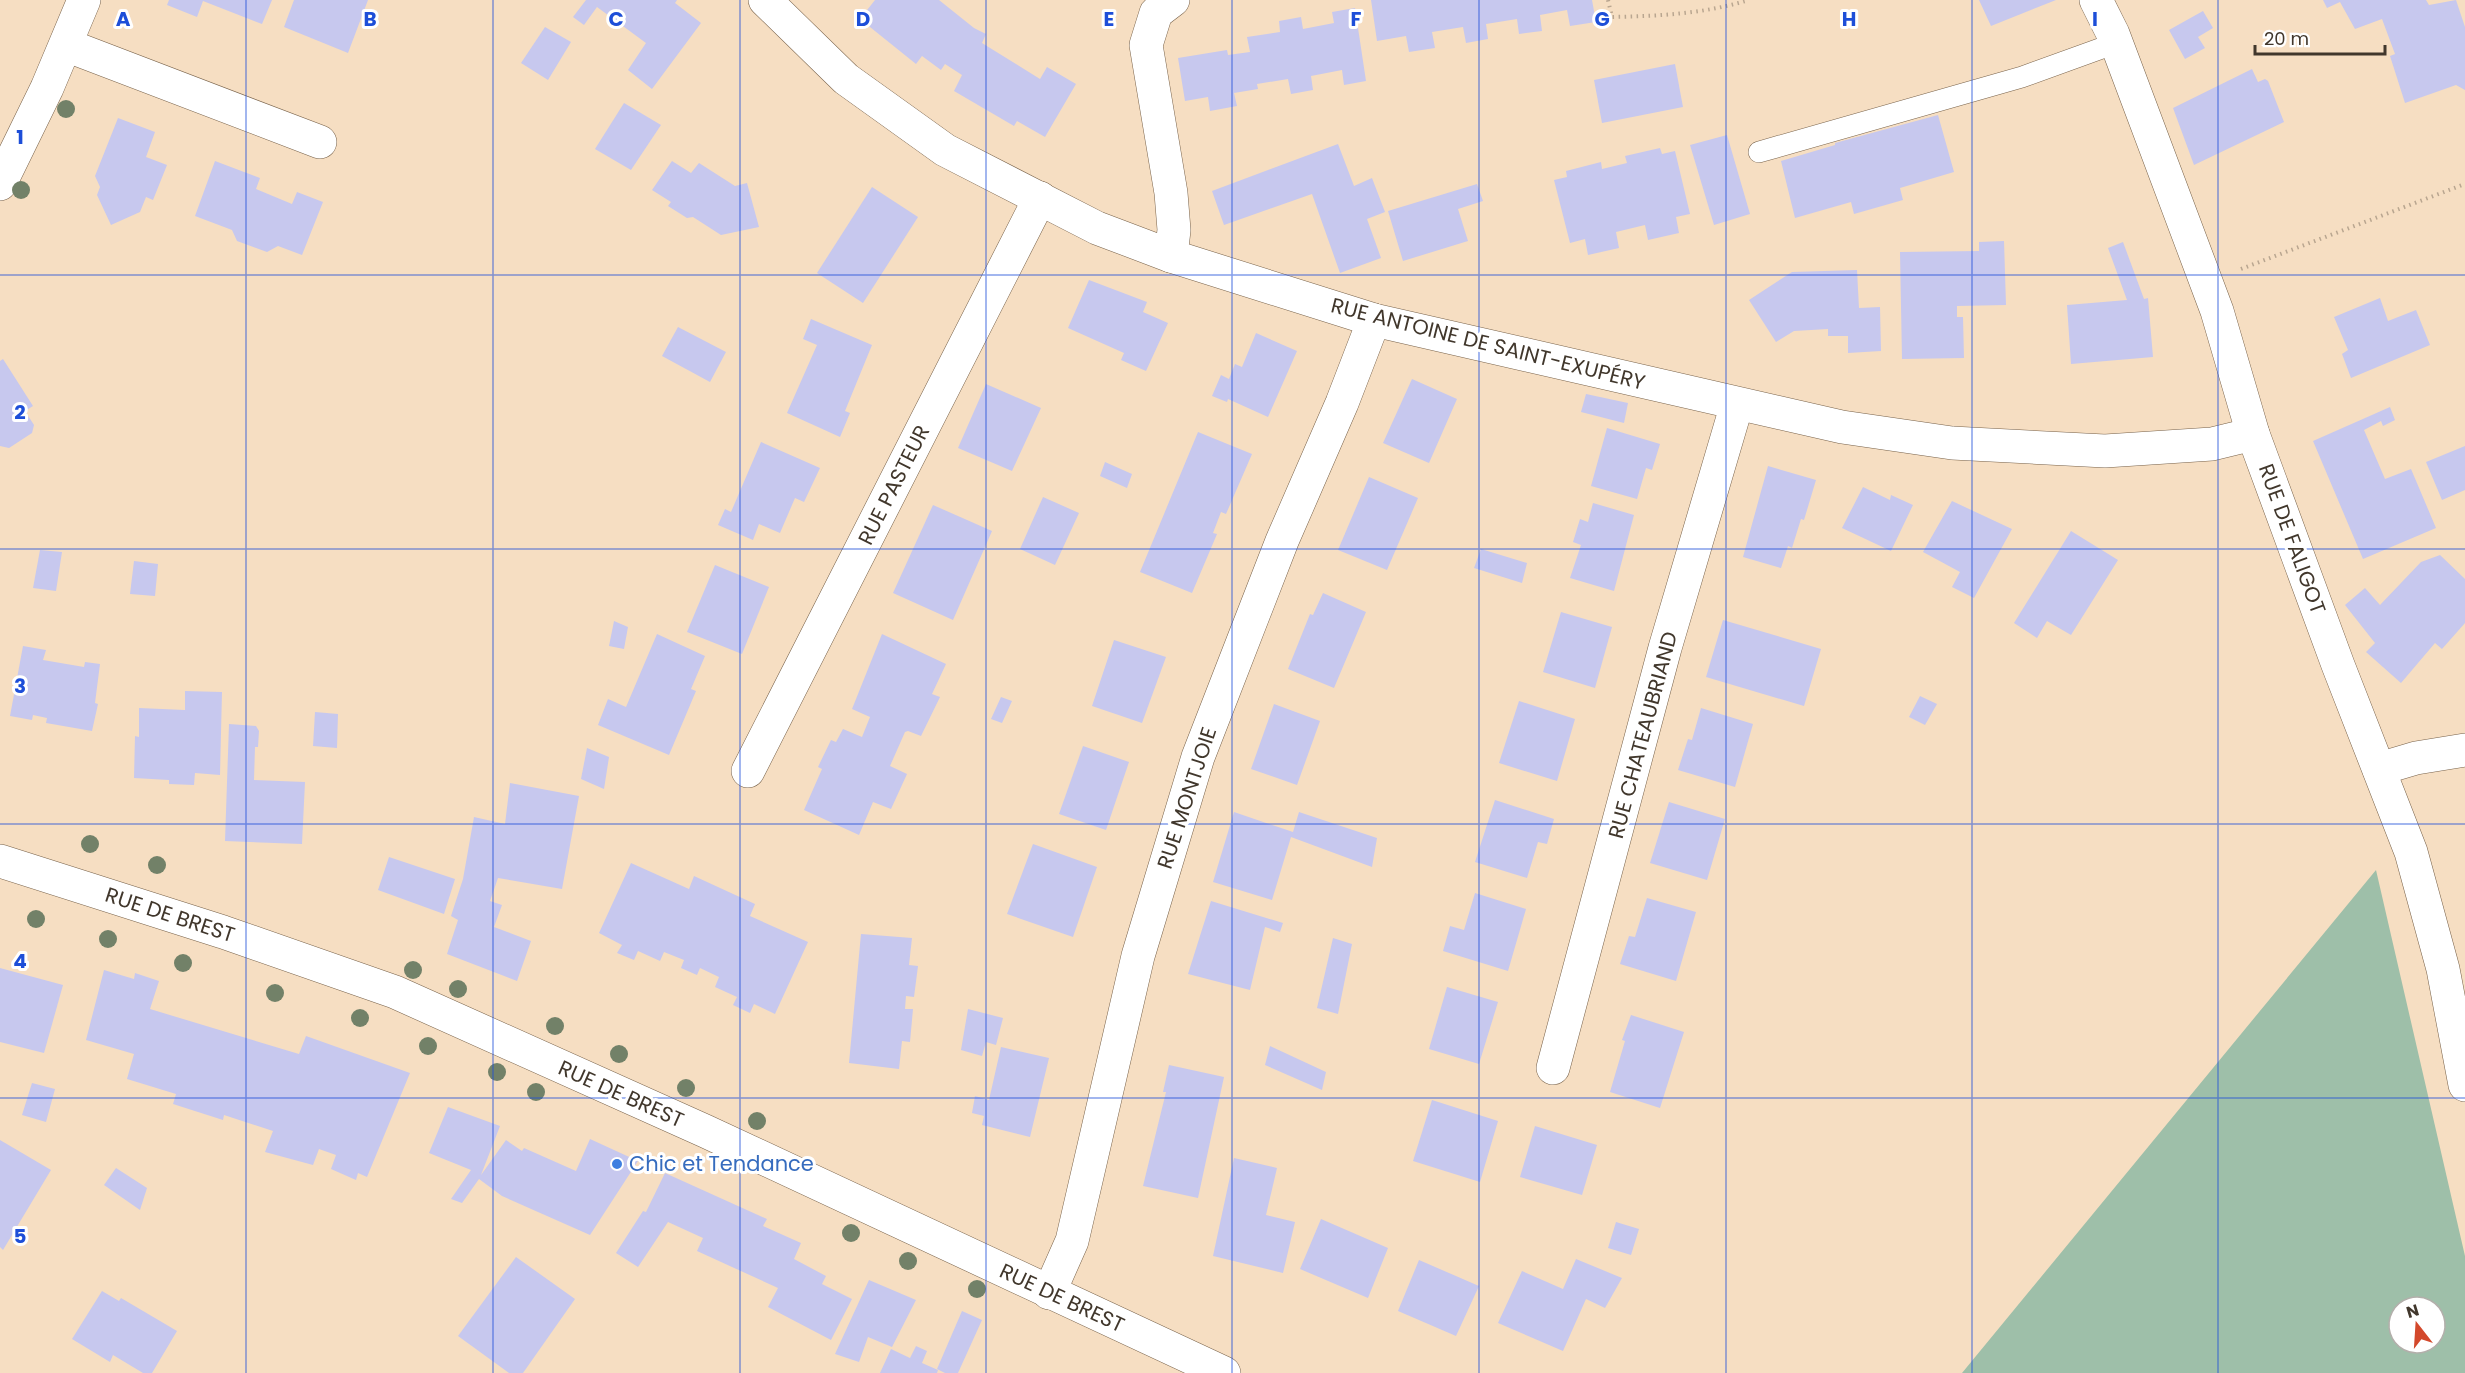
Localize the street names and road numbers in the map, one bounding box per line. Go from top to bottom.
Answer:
street label: RUE ANTOINE DE SAINT-EXUPÉRY [1328,290,1648,397]
street label: RUE PASTEUR [851,420,936,550]
street label: RUE DE FALIGOT [2252,460,2333,618]
street label: RUE CHATEAUBRIAND [1601,628,1684,842]
street label: RUE MONTJOIE [1150,723,1223,873]
street label: RUE DE BREST [102,880,239,949]
street label: RUE DE BREST [554,1053,689,1134]
street label: RUE DE BREST [995,1256,1129,1339]

